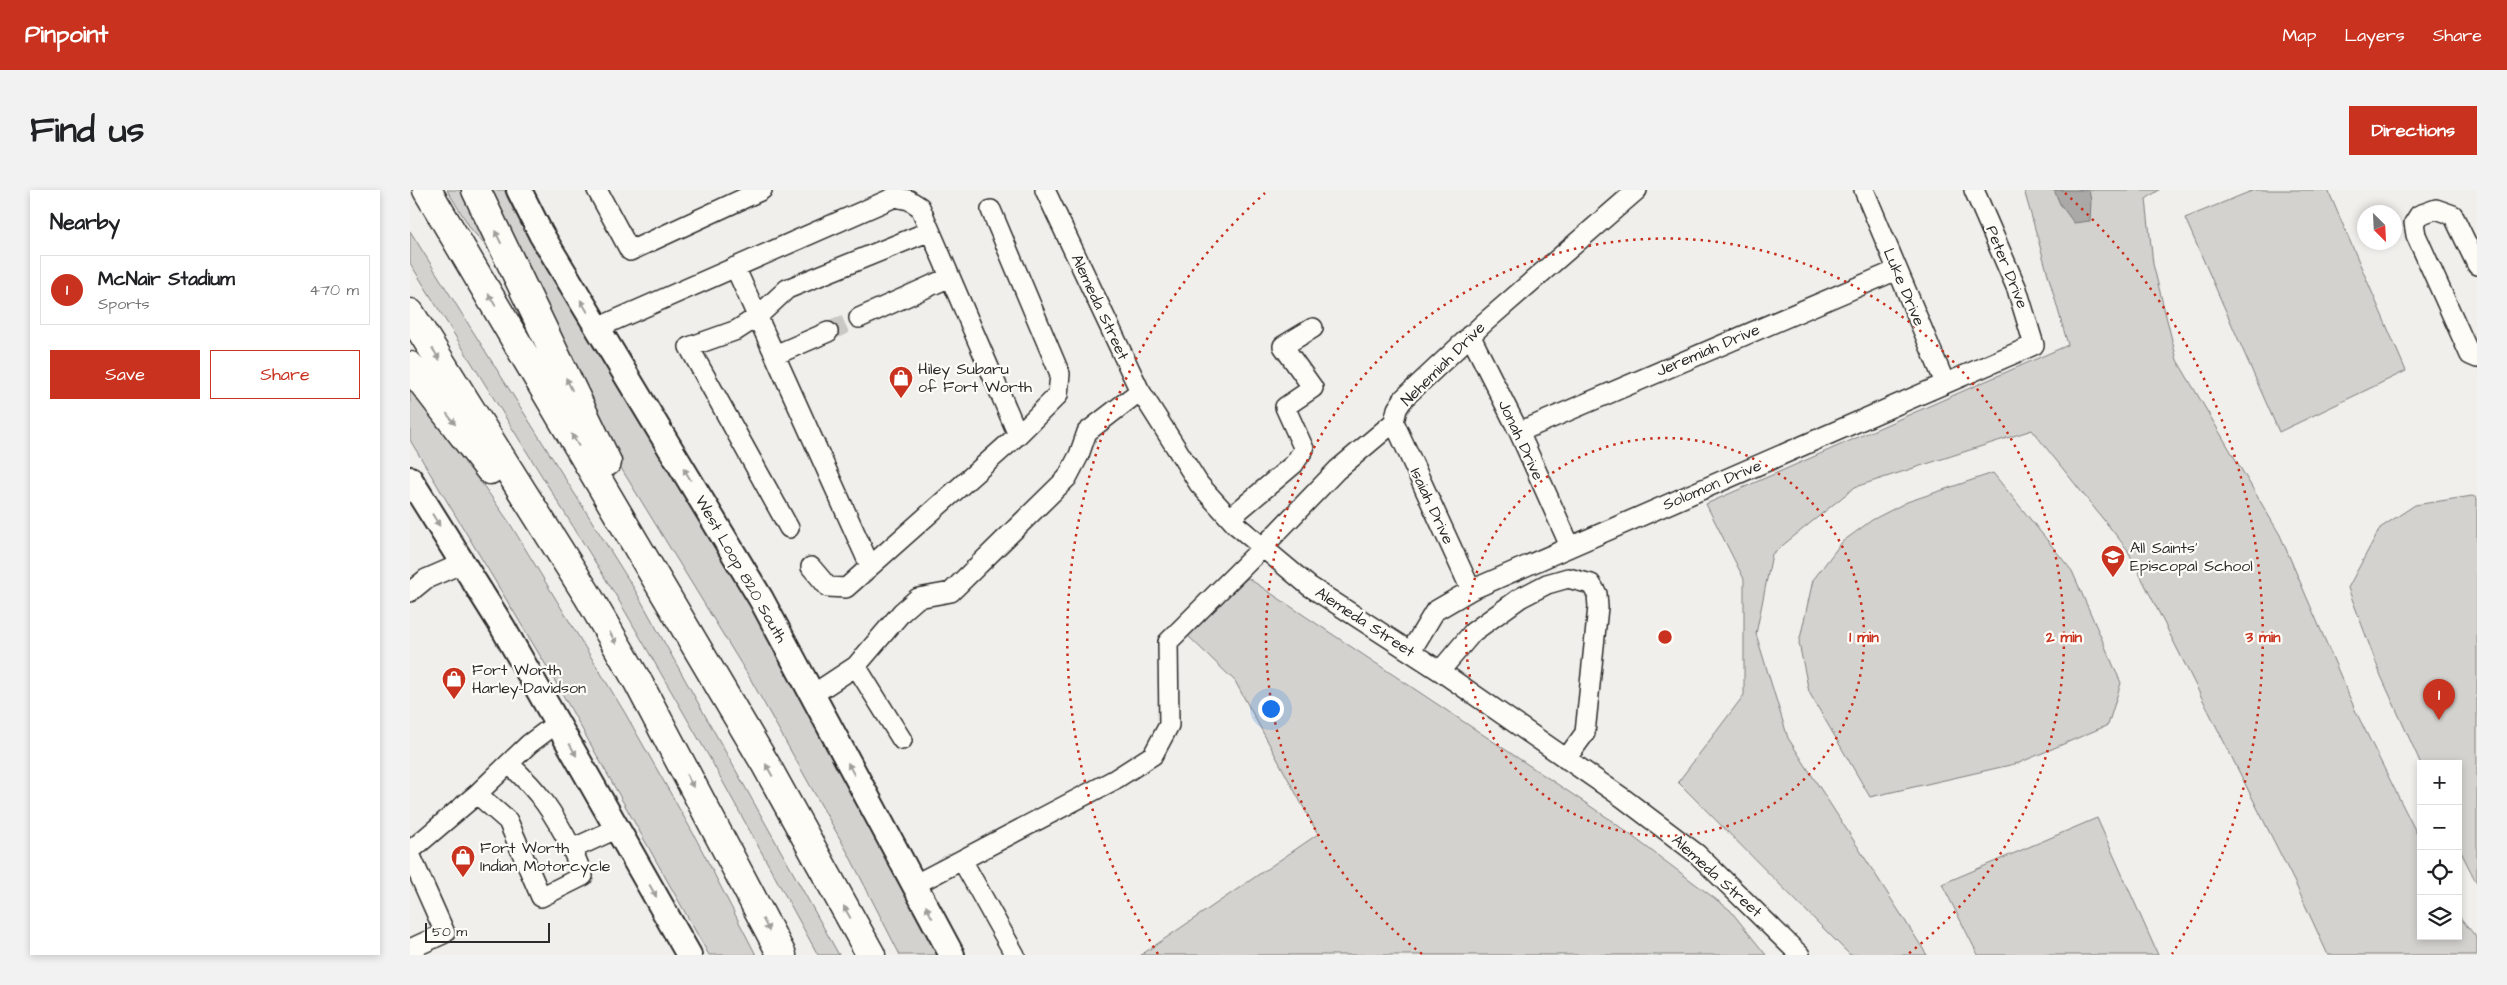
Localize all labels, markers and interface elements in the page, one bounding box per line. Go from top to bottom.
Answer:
text: Pinpoint [25,18,108,52]
text: Map [2282,23,2316,48]
text: Layers [2344,23,2405,48]
text: Share [2433,23,2482,48]
text: Find us [30,106,144,155]
button: Directions [2349,106,2477,155]
north arrow [2357,205,2402,250]
text: Nearby [50,208,120,237]
street label: Peter Drive [1980,222,2034,312]
one-way arrow [494,230,502,245]
street label: Luke Drive [1878,245,1930,330]
street label: Alemeda Street [1066,250,1134,364]
text: McNair Stadium [98,266,235,293]
text: 1 [66,279,68,301]
text: 470 m [309,279,359,301]
text: Sports [98,293,150,315]
one-way arrow [488,293,497,307]
one-way arrow [580,299,589,312]
street label: Nehemiah Drive [1396,317,1490,411]
street label: Jeremiah Drive [1653,318,1763,382]
one-way arrow [431,348,441,361]
button: Save [50,350,200,399]
button: Share [210,350,360,399]
place label: Hiley Subaru of Fort Worth [918,358,1032,398]
shop icon: Hiley Subaru of Fort Worth [888,365,914,399]
one-way arrow [565,376,573,391]
street label: Jonah Drive [1493,396,1549,484]
one-way arrow [445,412,456,425]
one-way arrow [570,433,579,446]
street label: Solomon Drive [1659,454,1765,516]
street label: Isaiah Drive [1405,464,1459,548]
one-way arrow [683,468,692,481]
street label: West Loop 820 South [690,491,792,647]
one-way arrow [431,514,440,527]
place label: All Saints' Episcopal School [2130,537,2253,577]
school or university icon: All Saints' Episcopal School [2100,544,2126,578]
street label: Alemeda Street [1311,582,1420,663]
text: 1 min [1849,627,1879,648]
text: 2 min [2045,627,2083,648]
text: 3 min [2244,627,2281,648]
centre of rings [1656,628,1674,646]
one-way arrow [608,632,617,645]
place label: Fort Worth Harley-Davidson [472,659,586,700]
shop icon: Fort Worth Harley-Davidson [441,666,467,700]
pin: 1 [2423,679,2455,720]
your location [1258,696,1284,722]
one-way arrow [568,743,577,756]
map controls [2417,760,2462,940]
button: + [2417,760,2462,805]
one-way arrow [765,762,773,777]
one-way arrow [847,762,856,776]
one-way arrow [686,774,694,788]
button: − [2417,805,2462,850]
street label: Alemeda Street [1667,829,1767,923]
place label: Fort Worth Indian Motorcycle [480,837,611,878]
shop icon: Fort Worth Indian Motorcycle [450,844,476,878]
button: locate [2417,850,2462,895]
one-way arrow [649,884,657,899]
button: layers [2417,895,2462,940]
one-way arrow [843,905,851,920]
one-way arrow [924,905,933,919]
one-way arrow [762,918,770,932]
scale bar [425,920,550,943]
text: 50 m [432,922,467,942]

